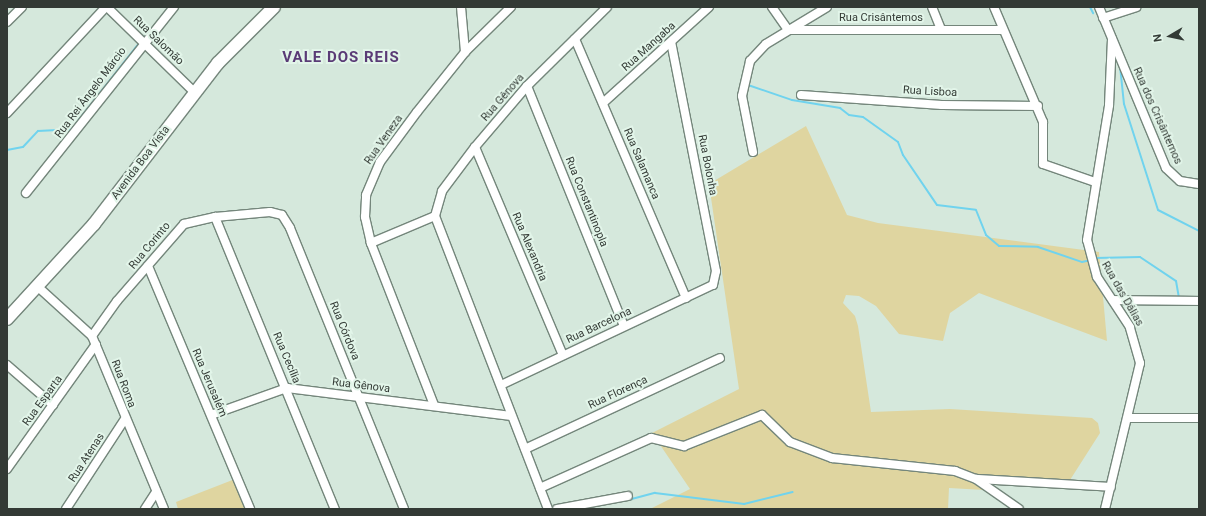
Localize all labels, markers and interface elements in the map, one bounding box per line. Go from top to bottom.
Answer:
street label: Rua Crisântemos [839,11,923,25]
street label: Rua Salomão [130,14,186,68]
north arrow [1150,16,1190,56]
street label: Rua Mangaba [619,19,679,75]
text: N [1151,33,1165,43]
street label: Rua Rei Ângelo Márcio [53,45,129,141]
district label: VALE DOS REIS [282,49,400,67]
street label: Rua dos Crisântemos [1130,65,1184,167]
street label: Rua Gênova [479,72,527,124]
street label: Rua Lisboa [903,84,957,100]
street label: Rua Veneza [362,113,406,167]
street label: Avenida Boa Vista [109,124,173,202]
street label: Rua Salamanca [620,126,662,202]
street label: Rua Bolonha [695,133,719,197]
street label: Rua Constantinopla [562,155,610,249]
street label: Rua Alexandria [509,211,549,283]
street label: Rua Corinto [127,220,173,272]
street label: Rua das Dálias [1098,259,1146,329]
street label: Rua Córdova [326,300,362,362]
street label: Rua Barcelona [564,305,634,347]
street label: Rua Cecília [269,330,303,386]
street label: Rua Jerusalém [189,347,229,419]
street label: Rua Roma [108,358,138,410]
street label: Rua Esparta [20,373,66,429]
street label: Rua Florença [586,374,650,412]
street label: Rua Gênova [331,376,391,396]
street label: Rua Atenas [66,431,108,485]

